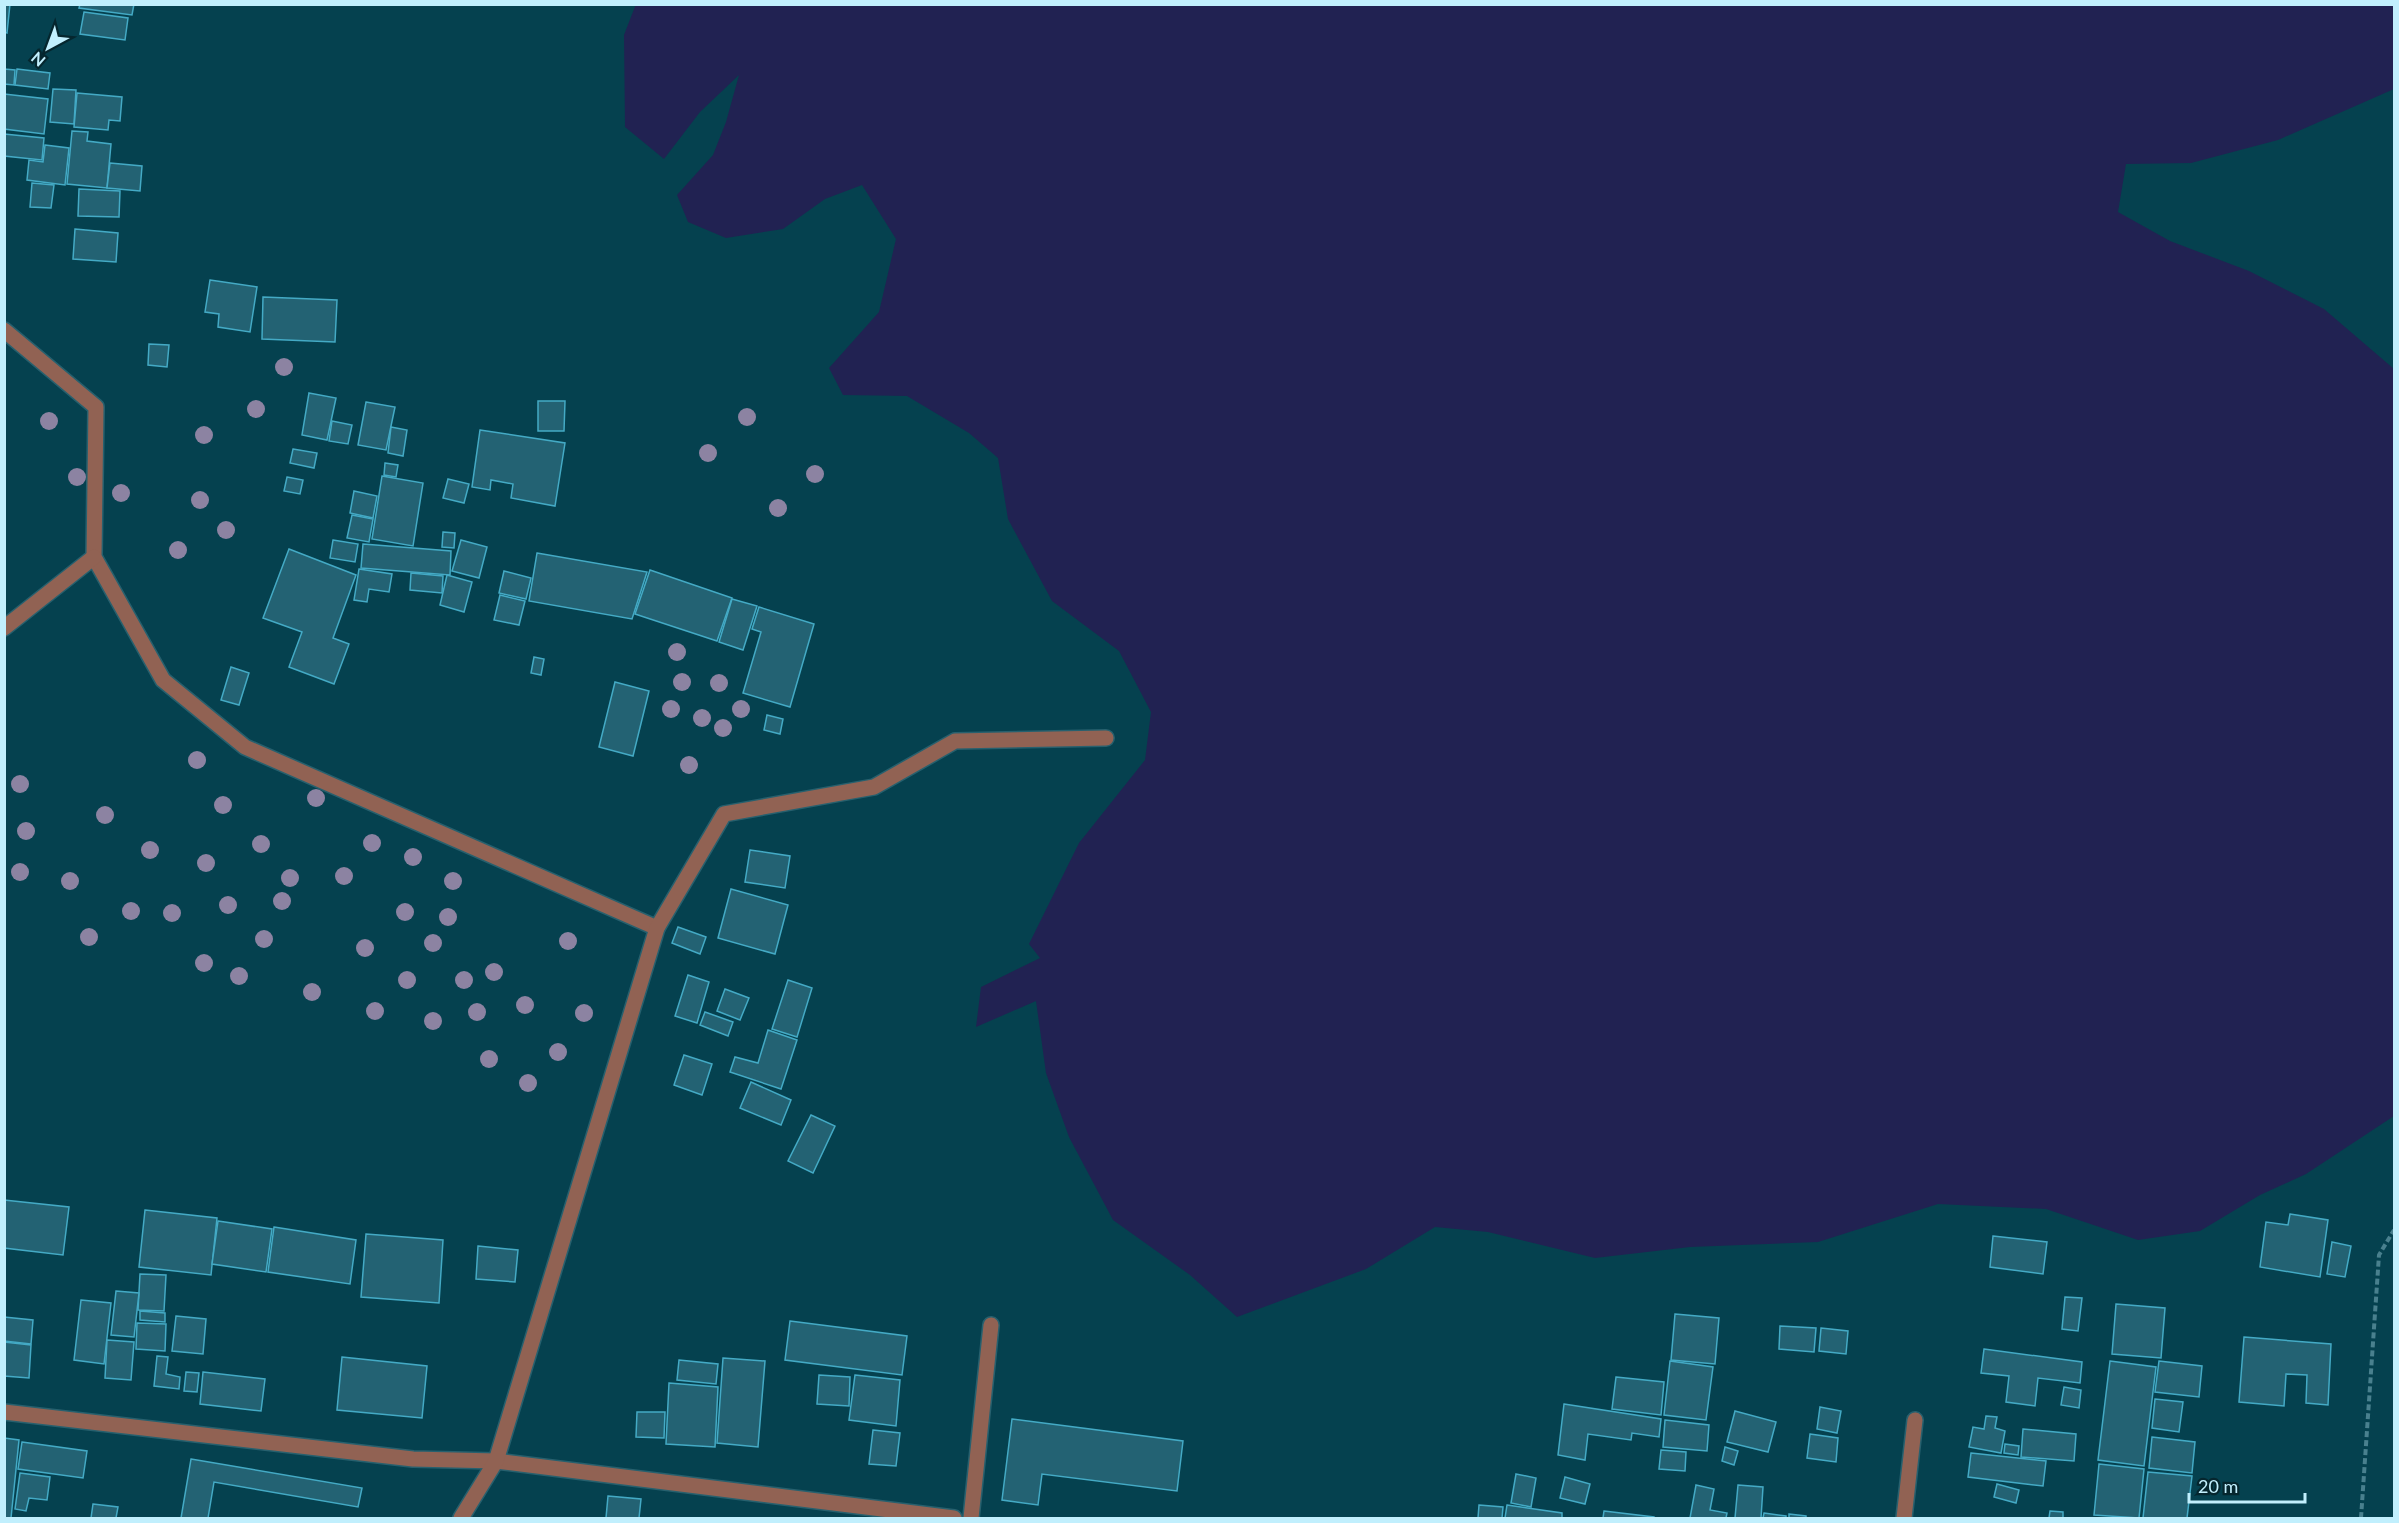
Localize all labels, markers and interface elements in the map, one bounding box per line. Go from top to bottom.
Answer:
north arrow [18,18,78,78]
text: N [27,48,49,71]
scale bar [2189,1466,2304,1504]
text: 20 m [2198,1475,2238,1497]

